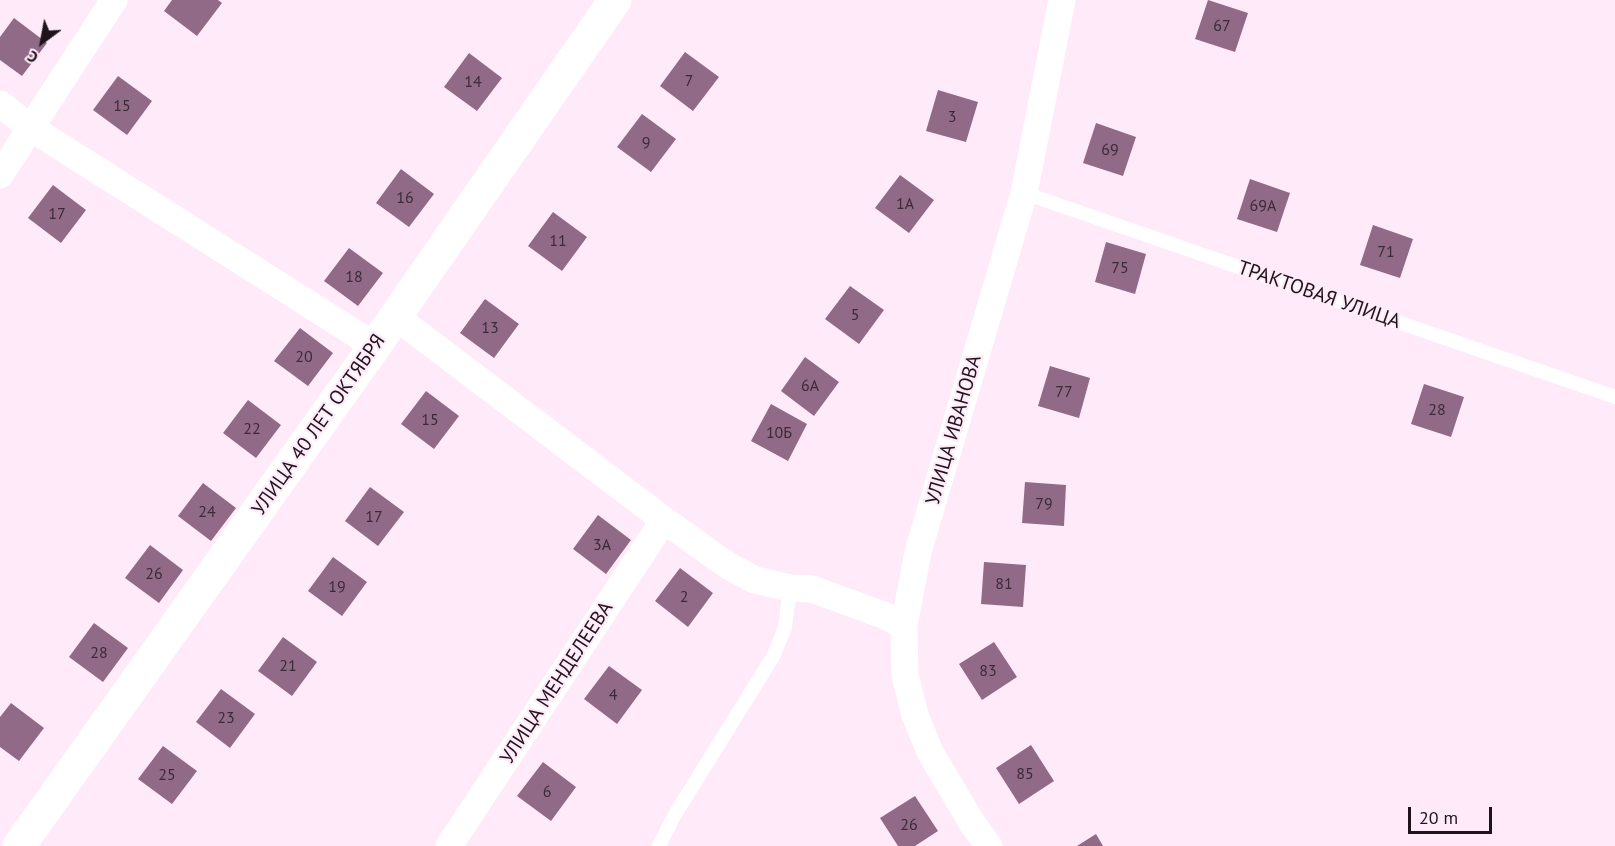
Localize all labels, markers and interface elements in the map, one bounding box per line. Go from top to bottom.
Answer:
north arrow [12,12,72,72]
house number: 67 [1213,16,1231,36]
text: С [23,46,42,68]
house number: 7 [685,71,693,91]
house number: 14 [464,72,482,92]
house number: 15 [113,96,131,116]
house number: 3 [948,107,956,127]
house number: 9 [642,133,650,153]
house number: 69 [1101,140,1119,160]
house number: 16 [396,188,414,208]
house number: 1А [896,194,914,214]
house number: 69А [1250,196,1276,216]
house number: 17 [48,204,66,224]
house number: 11 [549,231,567,251]
house number: 71 [1377,242,1395,262]
street label: ТРАКТОВАЯ УЛИЦА [1234,256,1404,334]
house number: 75 [1111,258,1129,278]
house number: 18 [345,267,363,287]
house number: 5 [851,305,859,325]
house number: 13 [481,318,499,338]
street label: УЛИЦА 40 ЛЕТ ОКТЯБРЯ [247,330,391,520]
house number: 20 [295,347,313,367]
street label: УЛИЦА ИВАНОВА [921,352,987,508]
house number: 6А [801,376,819,396]
house number: 77 [1055,382,1073,402]
house number: 28 [1428,400,1446,420]
house number: 15 [421,410,439,430]
house number: 22 [243,419,261,439]
house number: 10Б [766,423,792,443]
house number: 79 [1035,494,1053,514]
house number: 24 [198,502,216,522]
house number: 17 [365,507,383,527]
house number: 3А [593,535,611,555]
house number: 26 [145,564,163,584]
house number: 81 [995,574,1013,594]
house number: 19 [328,577,346,597]
house number: 2 [680,587,688,607]
street label: УЛИЦА МЕНДЕЛЕЕВА [496,597,618,769]
house number: 28 [90,643,108,663]
house number: 21 [279,656,297,676]
house number: 83 [979,661,997,681]
house number: 4 [609,685,617,705]
house number: 23 [217,708,235,728]
house number: 85 [1016,764,1034,784]
house number: 25 [158,765,176,785]
house number: 6 [543,782,551,802]
scale bar [1411,795,1495,833]
text: 20 m [1419,806,1458,829]
house number: 26 [900,815,918,835]

